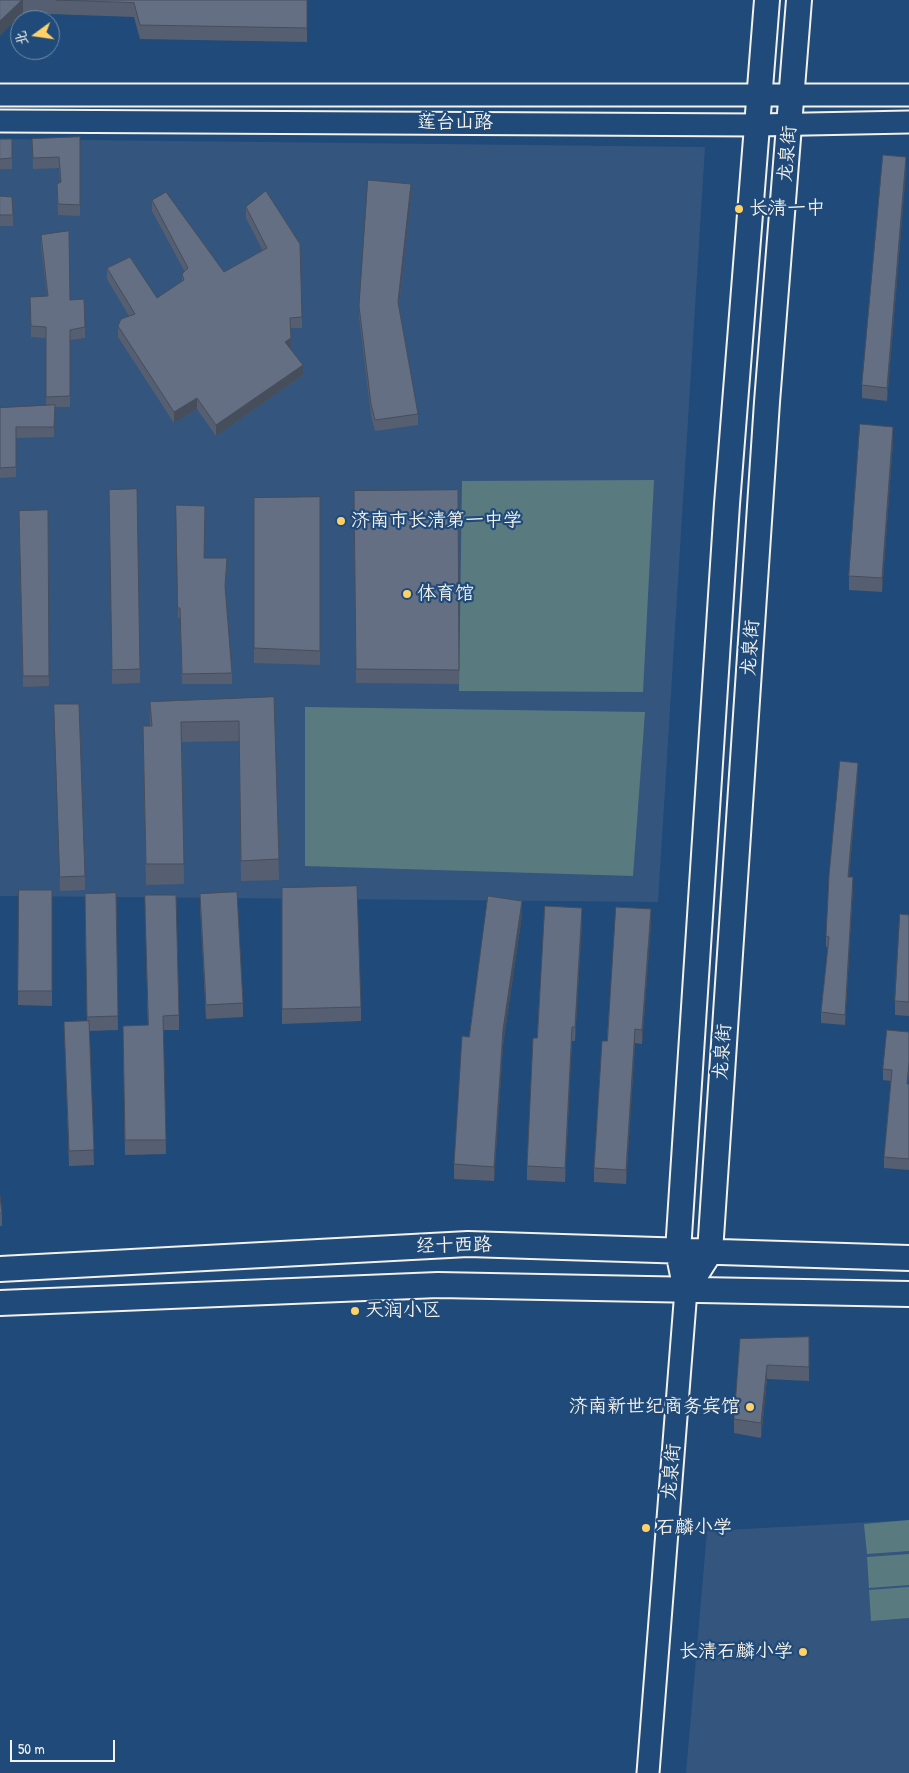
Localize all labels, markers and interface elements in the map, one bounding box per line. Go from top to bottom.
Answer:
north arrow [10,10,60,60]
text: 北 [10,29,32,48]
street label: 莲台山路 [417,112,493,134]
street label: 龙泉街 [774,125,802,183]
place label: 长清一中 [749,198,825,220]
marker: 长清一中 [733,203,745,215]
place label: 济南市长清第一中学 [351,510,522,532]
marker: 济南市长清第一中学 [335,515,347,527]
place label: 体育馆 [417,583,474,605]
marker: 体育馆 [401,588,413,600]
street label: 龙泉街 [738,619,764,677]
street label: 龙泉街 [710,1023,736,1081]
street label: 经十西路 [416,1234,492,1258]
place label: 天润小区 [365,1300,441,1322]
marker: 天润小区 [349,1305,361,1317]
place label: 济南新世纪商务宾馆 [569,1396,740,1418]
marker: 济南新世纪商务宾馆 [744,1401,756,1413]
street label: 龙泉街 [658,1443,686,1501]
place label: 石麟小学 [656,1517,732,1539]
marker: 石麟小学 [640,1522,652,1534]
place label: 长清石麟小学 [679,1641,793,1663]
marker: 长清石麟小学 [797,1646,809,1658]
scale bar [12,1730,118,1762]
text: 50 m [18,1738,45,1759]

